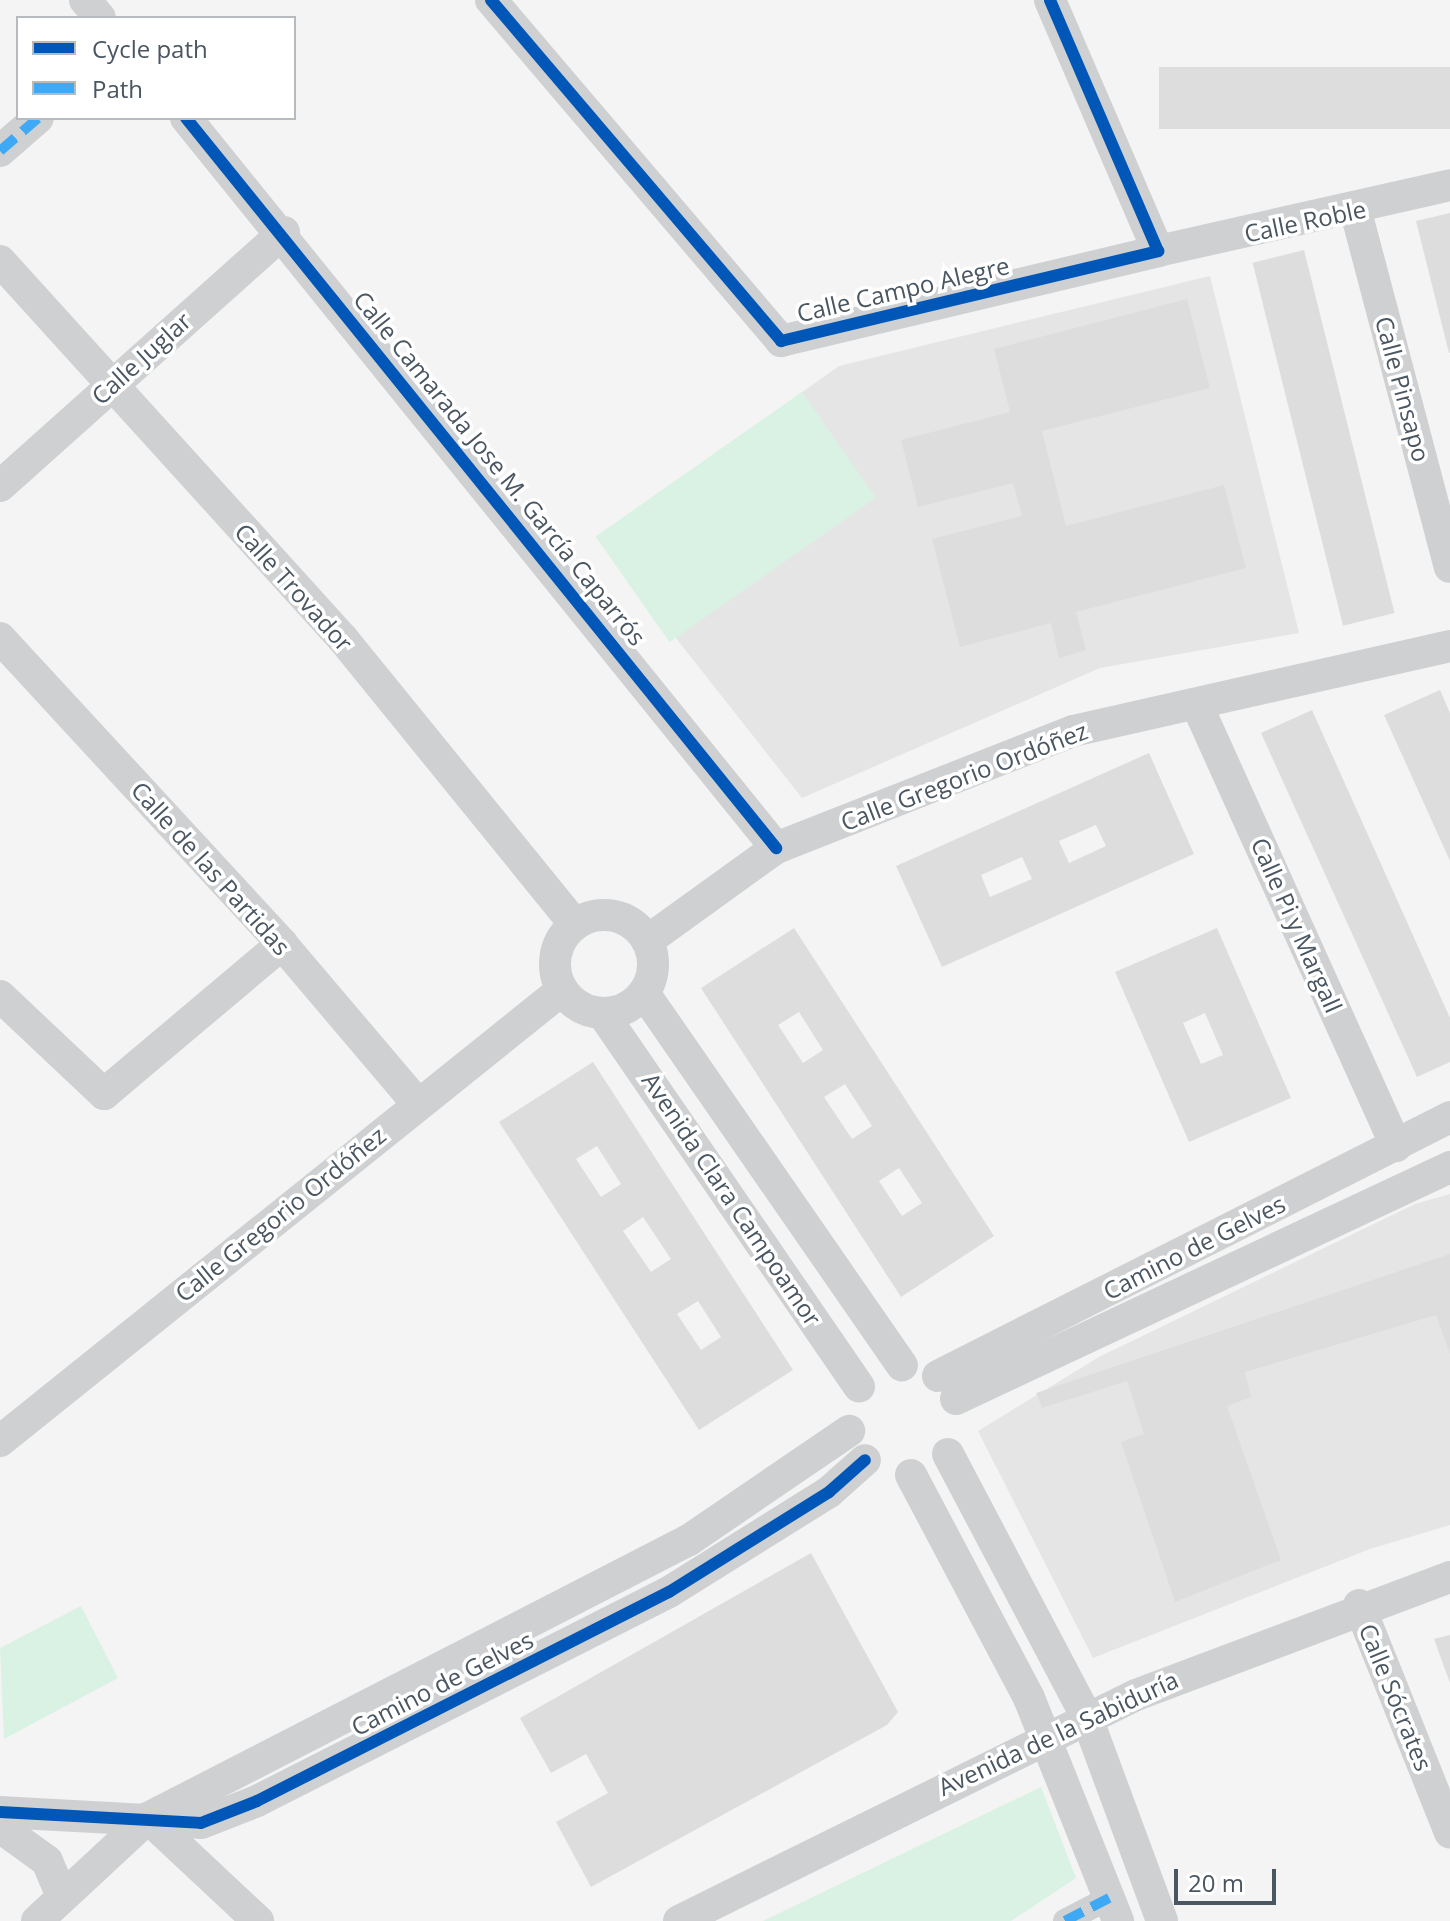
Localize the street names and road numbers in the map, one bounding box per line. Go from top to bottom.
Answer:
street label: Calle Roble [1241,194,1369,248]
street label: Calle Campo Alegre [794,251,1012,327]
street label: Calle Camarada Jose M. García Caparrós [348,285,652,651]
street label: Calle Juglar [85,306,197,410]
street label: Calle Pinsapo [1370,313,1436,465]
street label: Calle Trovador [229,517,359,657]
street label: Calle Gregorio Ordóñez [837,716,1091,836]
street label: Calle de las Partidas [126,775,296,961]
street label: Calle Pi y Margall [1246,833,1348,1017]
street label: Avenida Clara Campoamor [636,1067,828,1331]
street label: Calle Gregorio Ordóñez [169,1120,391,1308]
street label: Camino de Gelves [1098,1189,1290,1305]
street label: Calle Sócrates [1353,1619,1439,1775]
street label: Camino de Gelves [346,1625,538,1741]
street label: Avenida de la Sabiduría [933,1665,1183,1801]

